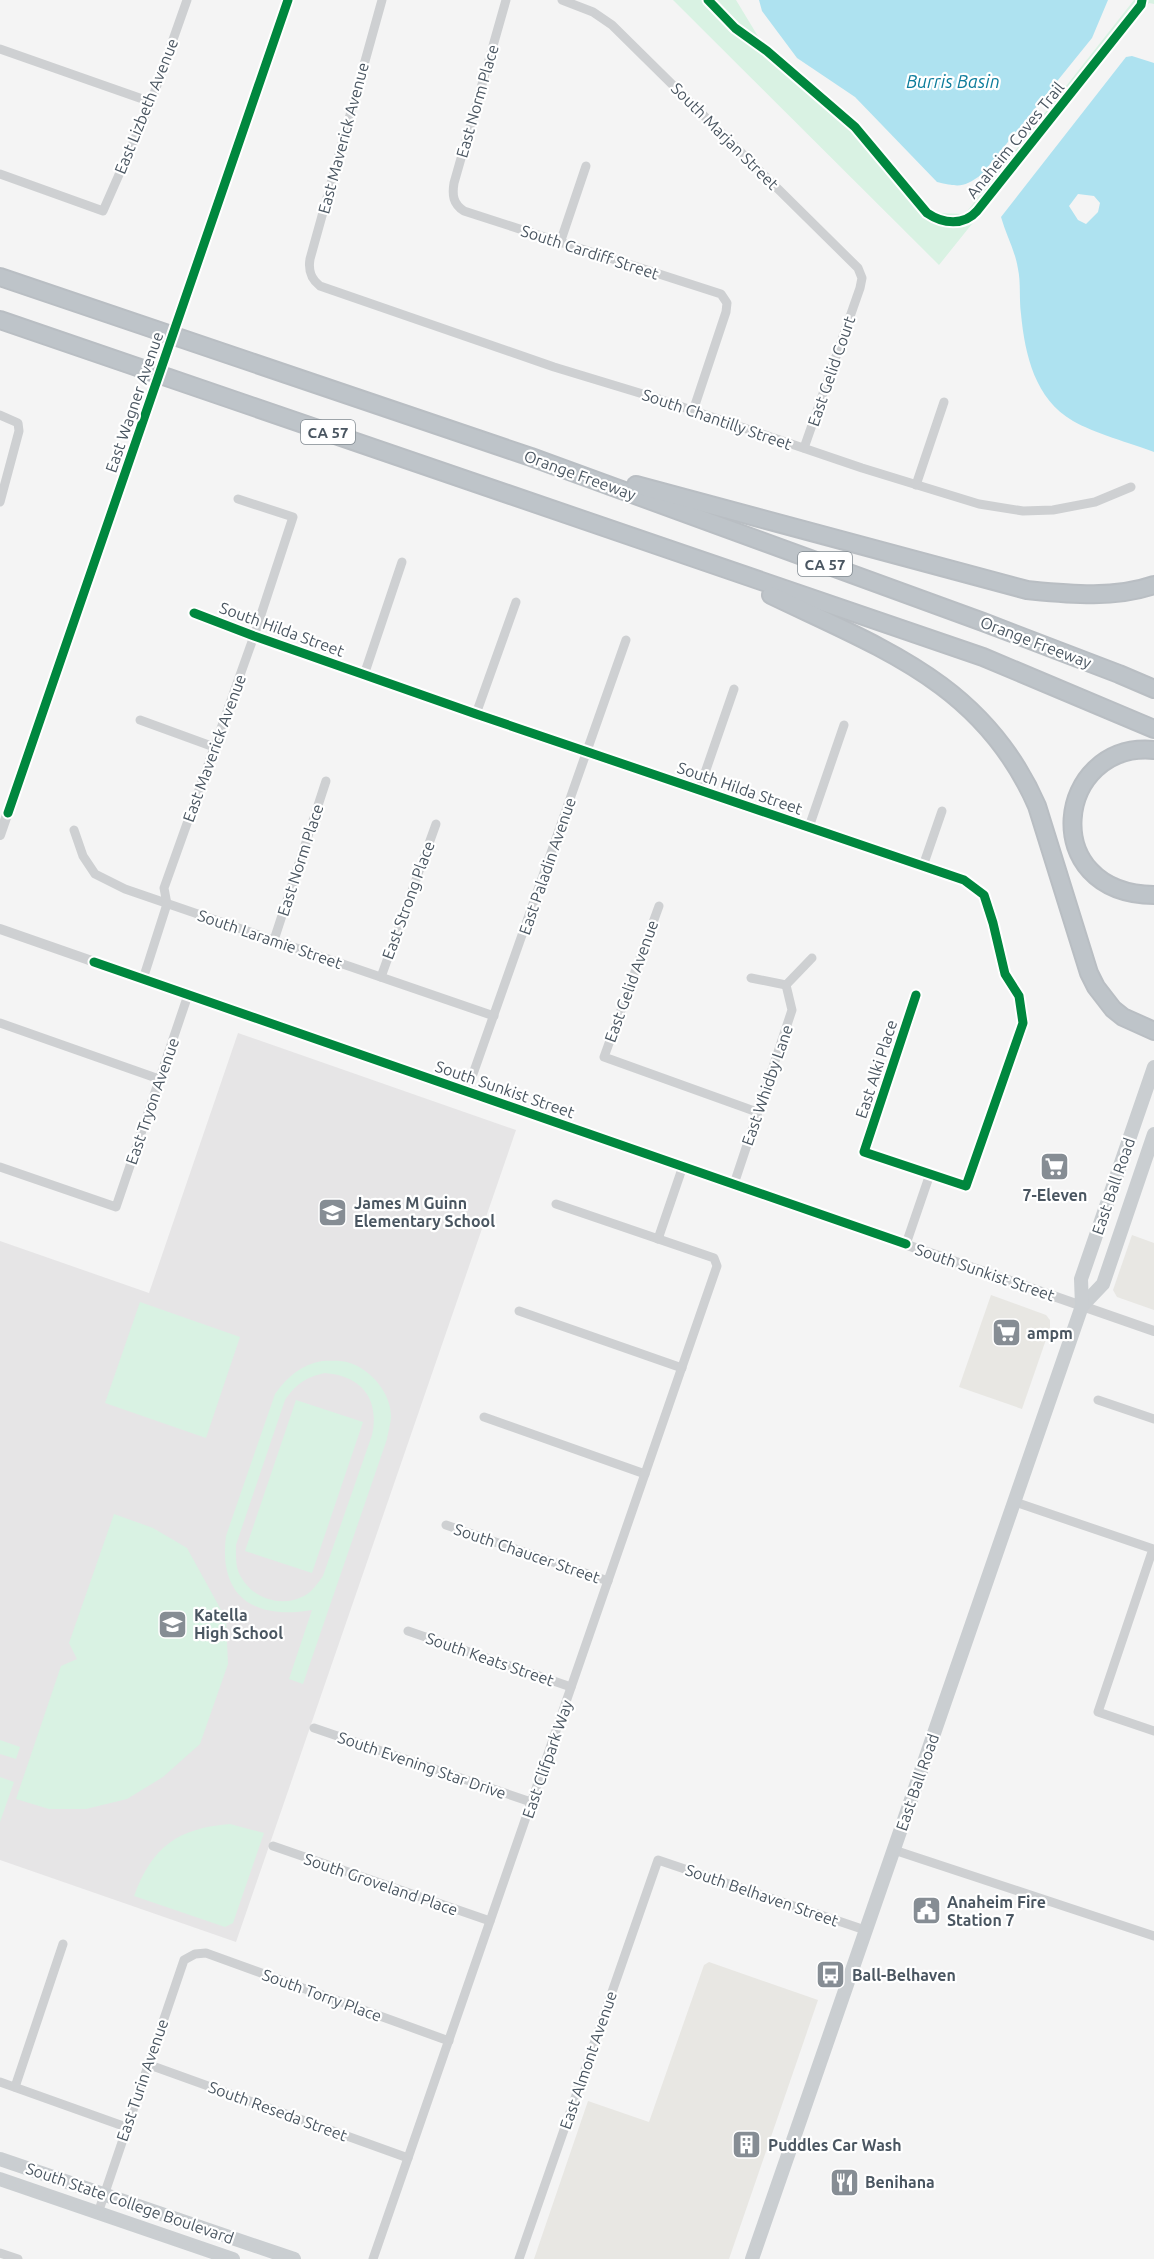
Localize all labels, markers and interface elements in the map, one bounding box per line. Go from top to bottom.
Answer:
street label: East Lizbeth Avenue [111,36,181,176]
street label: East Norm Place [452,42,502,160]
street label: East Maverick Avenue [314,60,372,216]
water label: Burris Basin [906,71,1000,91]
street label: Anaheim Coves Trail [963,78,1067,202]
street label: South Marjan Street [668,79,783,194]
street label: South Cardiff Street [519,221,662,283]
street label: East Gelid Court [804,313,859,428]
street label: East Wagner Avenue [101,329,167,475]
street label: South Chantilly Street [640,385,795,453]
road number: CA 57 [301,420,355,444]
street label: Orange Freeway [522,446,639,504]
road number: CA 57 [798,552,852,576]
street label: South Hilda Street [217,598,347,660]
street label: Orange Freeway [978,613,1094,672]
street label: East Maverick Avenue [179,672,249,824]
street label: South Hilda Street [675,758,806,818]
street label: East Paladin Avenue [515,795,579,937]
street label: East Norm Place [273,802,327,918]
street label: East Strong Place [378,838,438,962]
street label: South Laramie Street [195,906,345,972]
street label: East Gelid Avenue [601,918,661,1044]
street label: East Alki Place [852,1017,900,1121]
street label: East Whidby Lane [738,1022,796,1148]
street label: East Tryon Avenue [122,1035,182,1167]
street label: South Sunkist Street [433,1057,578,1122]
street label: East Ball Road [1088,1135,1138,1237]
supermarket icon: 7-Eleven [1039,1151,1071,1183]
place label: 7-Eleven [1023,1186,1087,1204]
place label: James M Guinn Elementary School [354,1194,495,1230]
school or university icon: James M Guinn Elementary School [317,1196,349,1228]
street label: South Sunkist Street [913,1240,1058,1305]
supermarket icon: ampm [990,1317,1022,1349]
place label: ampm [1027,1324,1073,1342]
street label: South Chaucer Street [452,1520,603,1587]
place label: Katella High School [194,1606,283,1642]
school or university icon: Katella High School [157,1608,189,1640]
street label: South Keats Street [424,1629,557,1690]
street label: East Clifpark Way [518,1697,576,1820]
street label: South Evening Star Drive [335,1728,509,1802]
street label: East Ball Road [892,1731,942,1833]
street label: South Groveland Place [302,1849,460,1919]
street label: South Belhaven Street [683,1860,842,1930]
place label: Anaheim Fire Station 7 [947,1893,1046,1929]
public building icon: Anaheim Fire Station 7 [910,1895,942,1927]
bus stop icon: Ball-Belhaven [815,1959,847,1991]
street label: South Torry Place [260,1965,384,2025]
place label: Ball-Belhaven [852,1966,956,1984]
street label: East Almont Avenue [556,1989,620,2131]
street label: East Turin Avenue [113,2016,171,2144]
street label: South Reseda Street [206,2078,351,2145]
building icon: Puddles Car Wash [731,2129,763,2161]
place label: Puddles Car Wash [768,2136,902,2154]
street label: South State College Boulevard [24,2159,236,2247]
restaurant icon: Benihana [828,2166,860,2198]
place label: Benihana [865,2173,935,2191]

